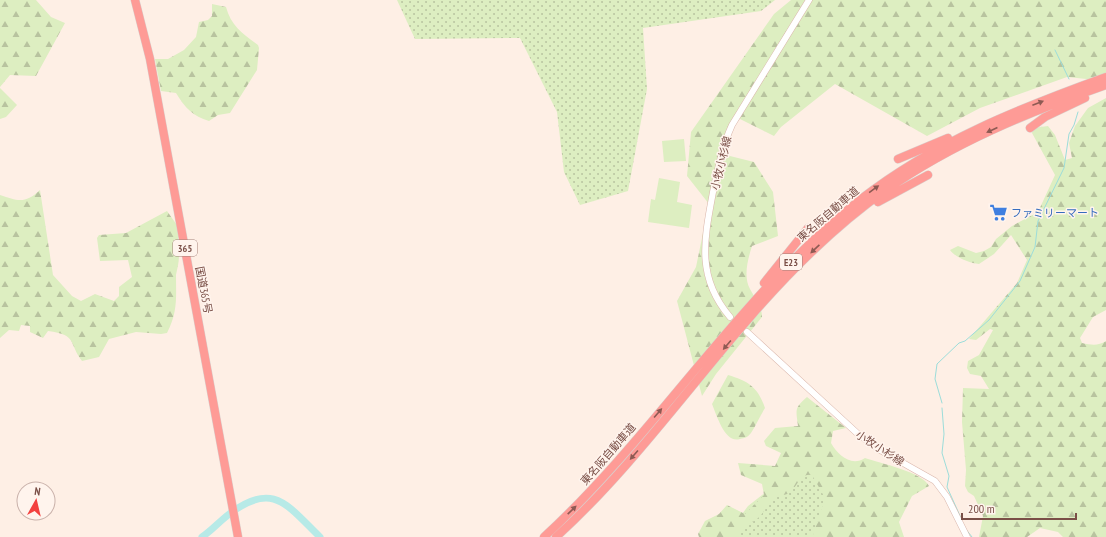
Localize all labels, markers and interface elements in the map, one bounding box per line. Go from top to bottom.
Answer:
one-way arrow [1033,99,1045,105]
one-way arrow [986,127,997,133]
street label: 小牧小杉線 [708,135,734,191]
street label: 東名阪自動車道 [794,183,862,245]
one-way arrow [869,185,880,194]
supermarket icon: ファミリーマート [988,203,1008,223]
place label: ファミリーマート [1011,206,1099,220]
road number: 365 [173,240,197,256]
one-way arrow [810,244,820,254]
road number: E23 [780,254,802,270]
street label: 国道365号 [193,265,215,315]
one-way arrow [722,339,731,350]
one-way arrow [654,408,663,419]
street label: 東名阪自動車道 [577,420,639,488]
street label: 小牧小杉線 [853,427,907,469]
one-way arrow [629,449,638,460]
north arrow [16,481,56,521]
text: N [33,484,41,498]
scale bar [962,495,1076,521]
text: 200 m [968,501,995,516]
one-way arrow [567,505,577,515]

